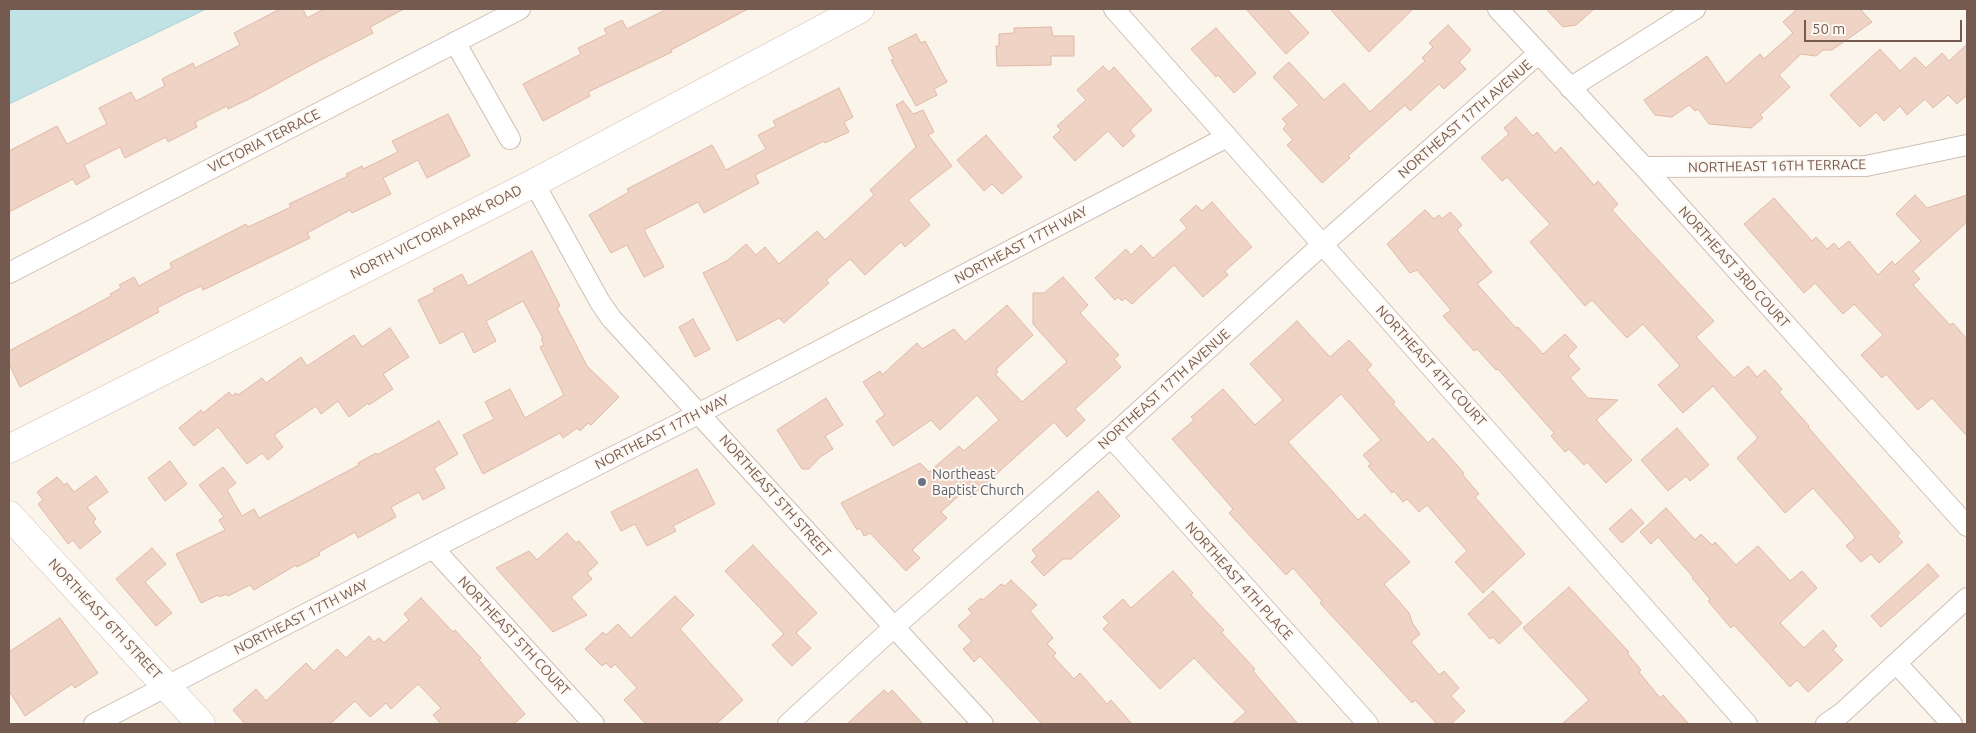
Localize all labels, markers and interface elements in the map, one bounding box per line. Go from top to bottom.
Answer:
scale bar [1806,10,1964,42]
text: 50 m [1812,20,1845,37]
street label: NORTHEAST 17TH AVENUE [1395,56,1535,182]
street label: VICTORIA TERRACE [205,106,323,176]
street label: NORTHEAST 16TH TERRACE [1688,156,1866,176]
street label: NORTH VICTORIA PARK ROAD [347,181,525,283]
street label: NORTHEAST 17TH WAY [952,203,1090,287]
street label: NORTHEAST 3RD COURT [1675,203,1793,331]
street label: NORTHEAST 4TH COURT [1372,302,1490,430]
street label: NORTHEAST 17TH AVENUE [1095,325,1233,453]
street label: NORTHEAST 17TH WAY [592,391,732,473]
street label: NORTHEAST 5TH STREET [716,431,834,561]
place label: Northeast Baptist Church [932,466,1024,498]
marker: Northeast Baptist Church [916,476,928,488]
street label: NORTHEAST 4TH PLACE [1182,519,1296,643]
street label: NORTHEAST 6TH STREET [45,555,165,683]
street label: NORTHEAST 5TH COURT [454,573,574,699]
street label: NORTHEAST 17TH WAY [231,576,371,658]

